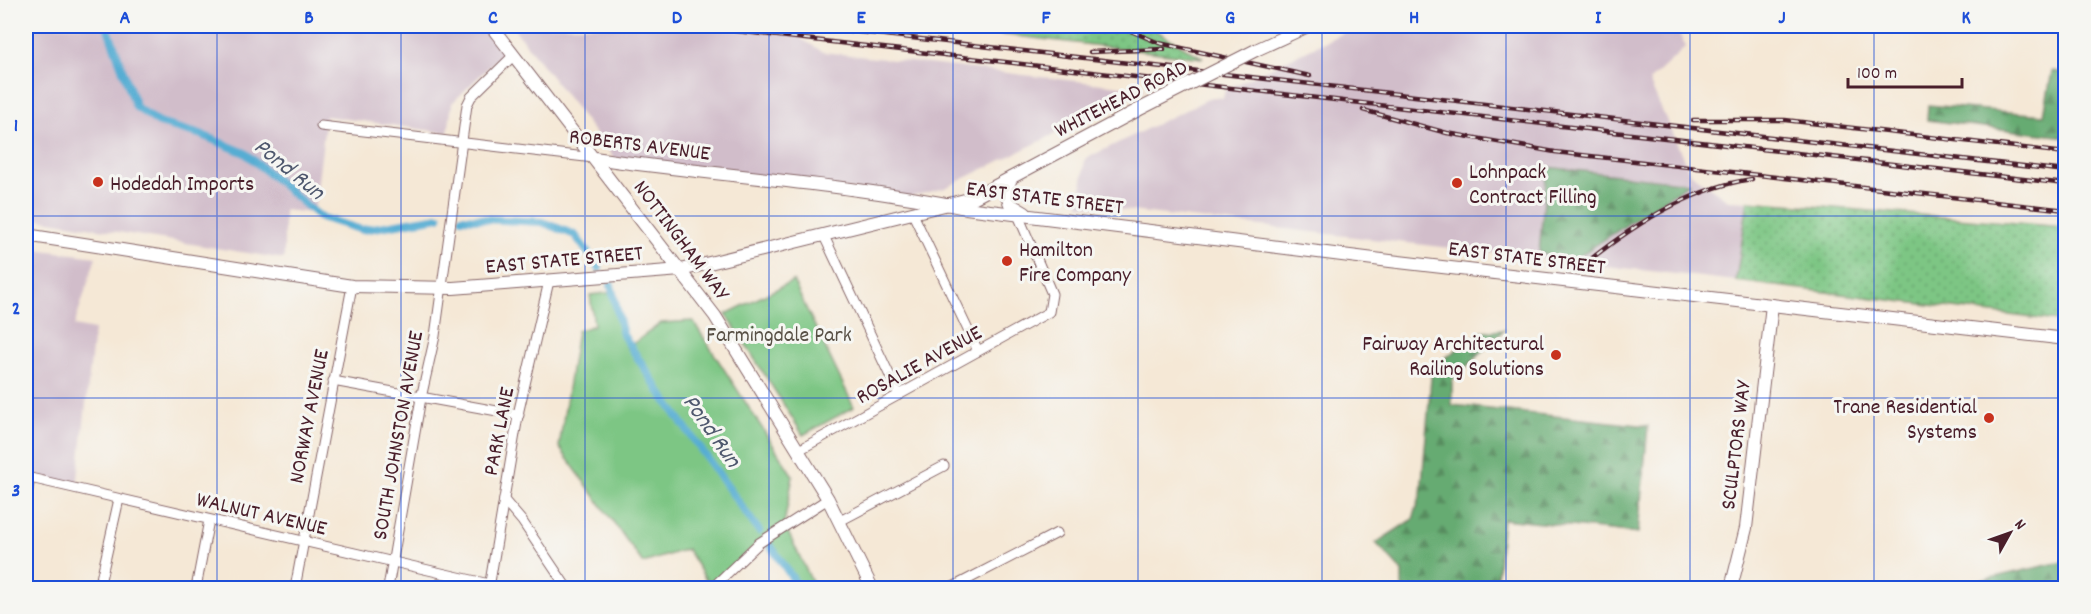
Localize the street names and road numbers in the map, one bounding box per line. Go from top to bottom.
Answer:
street label: WHITEHEAD ROAD [1050,53,1194,147]
street label: ROBERTS AVENUE [567,122,712,171]
street label: NOTTINGHAM WAY [625,174,736,309]
street label: EAST STATE STREET [964,174,1125,225]
street label: EAST STATE STREET [1446,234,1607,285]
street label: EAST STATE STREET [484,239,644,284]
street label: ROSALIE AVENUE [851,319,988,414]
street label: SOUTH JOHNSTON AVENUE [366,329,433,543]
street label: NORWAY AVENUE [282,347,339,486]
street label: SCULPTORS WAY [1714,378,1761,512]
street label: PARK LANE [477,385,524,479]
street label: WALNUT AVENUE [193,485,329,545]

